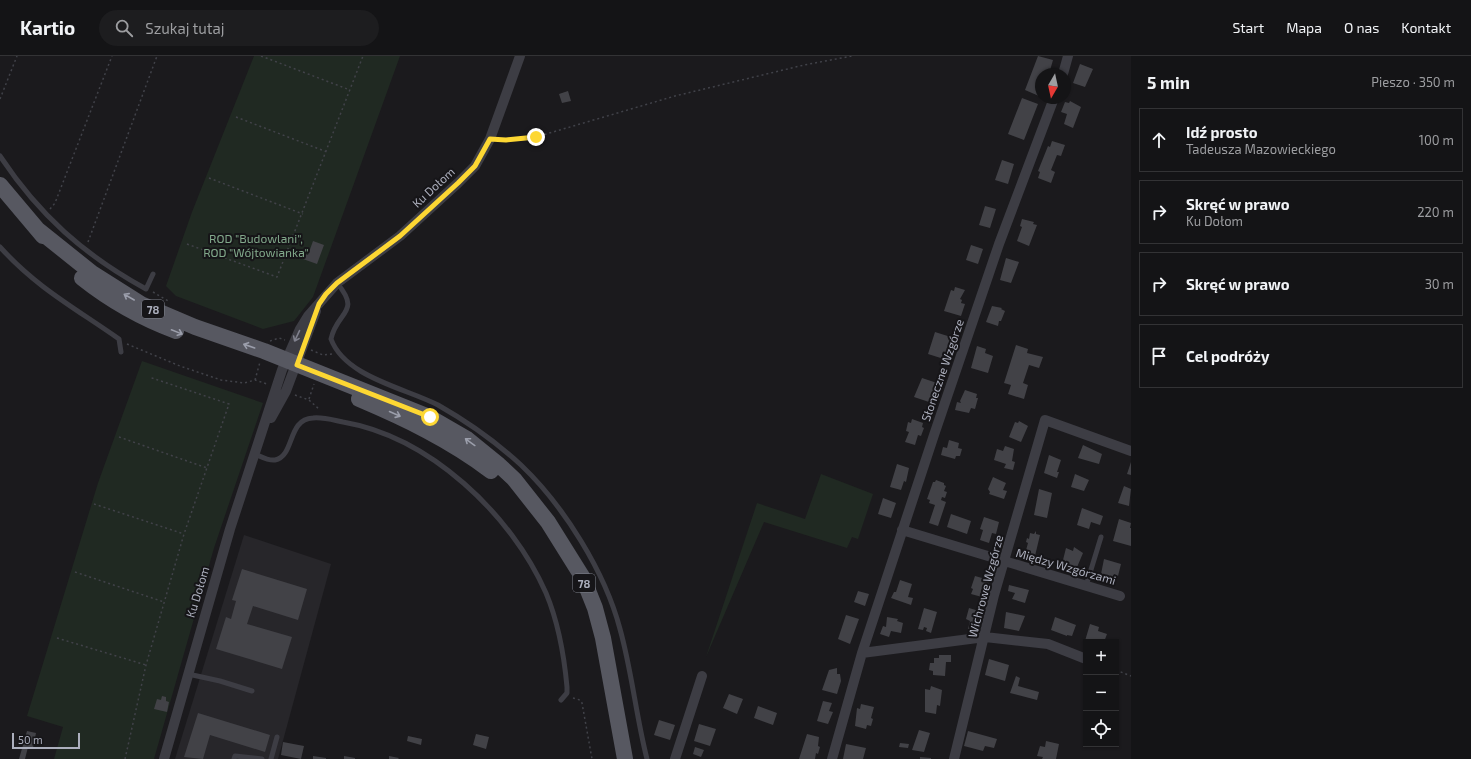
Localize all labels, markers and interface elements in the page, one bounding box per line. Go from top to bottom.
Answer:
search box [99,10,379,46]
text: Kartio [20,16,75,39]
icon: search [113,17,135,39]
text: Szukaj tutaj [145,19,225,37]
text: Start [1232,19,1264,36]
text: Mapa [1286,19,1322,36]
text: O nas [1344,19,1379,36]
text: Kontakt [1401,19,1451,36]
north arrow [1035,68,1071,104]
text: 5 min [1147,72,1190,92]
text: Pieszo · 350 m [1371,74,1455,90]
text: Idź prosto [1186,123,1258,141]
route end [527,128,545,146]
icon: ahead [1148,129,1170,151]
text: 100 m [1419,132,1454,148]
text: Tadeusza Mazowieckiego [1186,141,1336,157]
street label: Ku Dołom [409,164,457,210]
text: Skręć w prawo [1186,195,1290,213]
icon: right [1148,201,1170,223]
text: 220 m [1417,204,1454,220]
text: Ku Dołom [1186,213,1243,229]
park label: ROD "Budowlani", ROD "Wójtowianka" [203,231,309,260]
icon: right [1148,273,1170,295]
text: Skręć w prawo [1186,275,1290,293]
text: 30 m [1425,276,1454,292]
one-way arrow [123,292,135,300]
road number: 78 [142,300,164,318]
street label: Słoneczne Wzgórze [918,317,966,423]
one-way arrow [171,329,183,336]
one-way arrow [293,329,300,341]
one-way arrow [243,342,256,349]
icon: arrive [1148,345,1170,367]
text: Cel podróży [1186,347,1269,365]
route start [421,408,439,426]
one-way arrow [388,411,400,418]
one-way arrow [465,438,476,446]
street label: Wichrowe Wzgórze [965,533,1005,639]
street label: Między Wzgórzami [1014,545,1118,587]
street label: Ku Dołom [183,565,211,619]
road number: 78 [573,574,595,592]
map controls [1083,639,1119,747]
button: + [1083,639,1119,675]
button: − [1083,675,1119,711]
button: locate [1083,711,1119,747]
scale bar [12,731,80,750]
text: 50 m [18,733,43,746]

